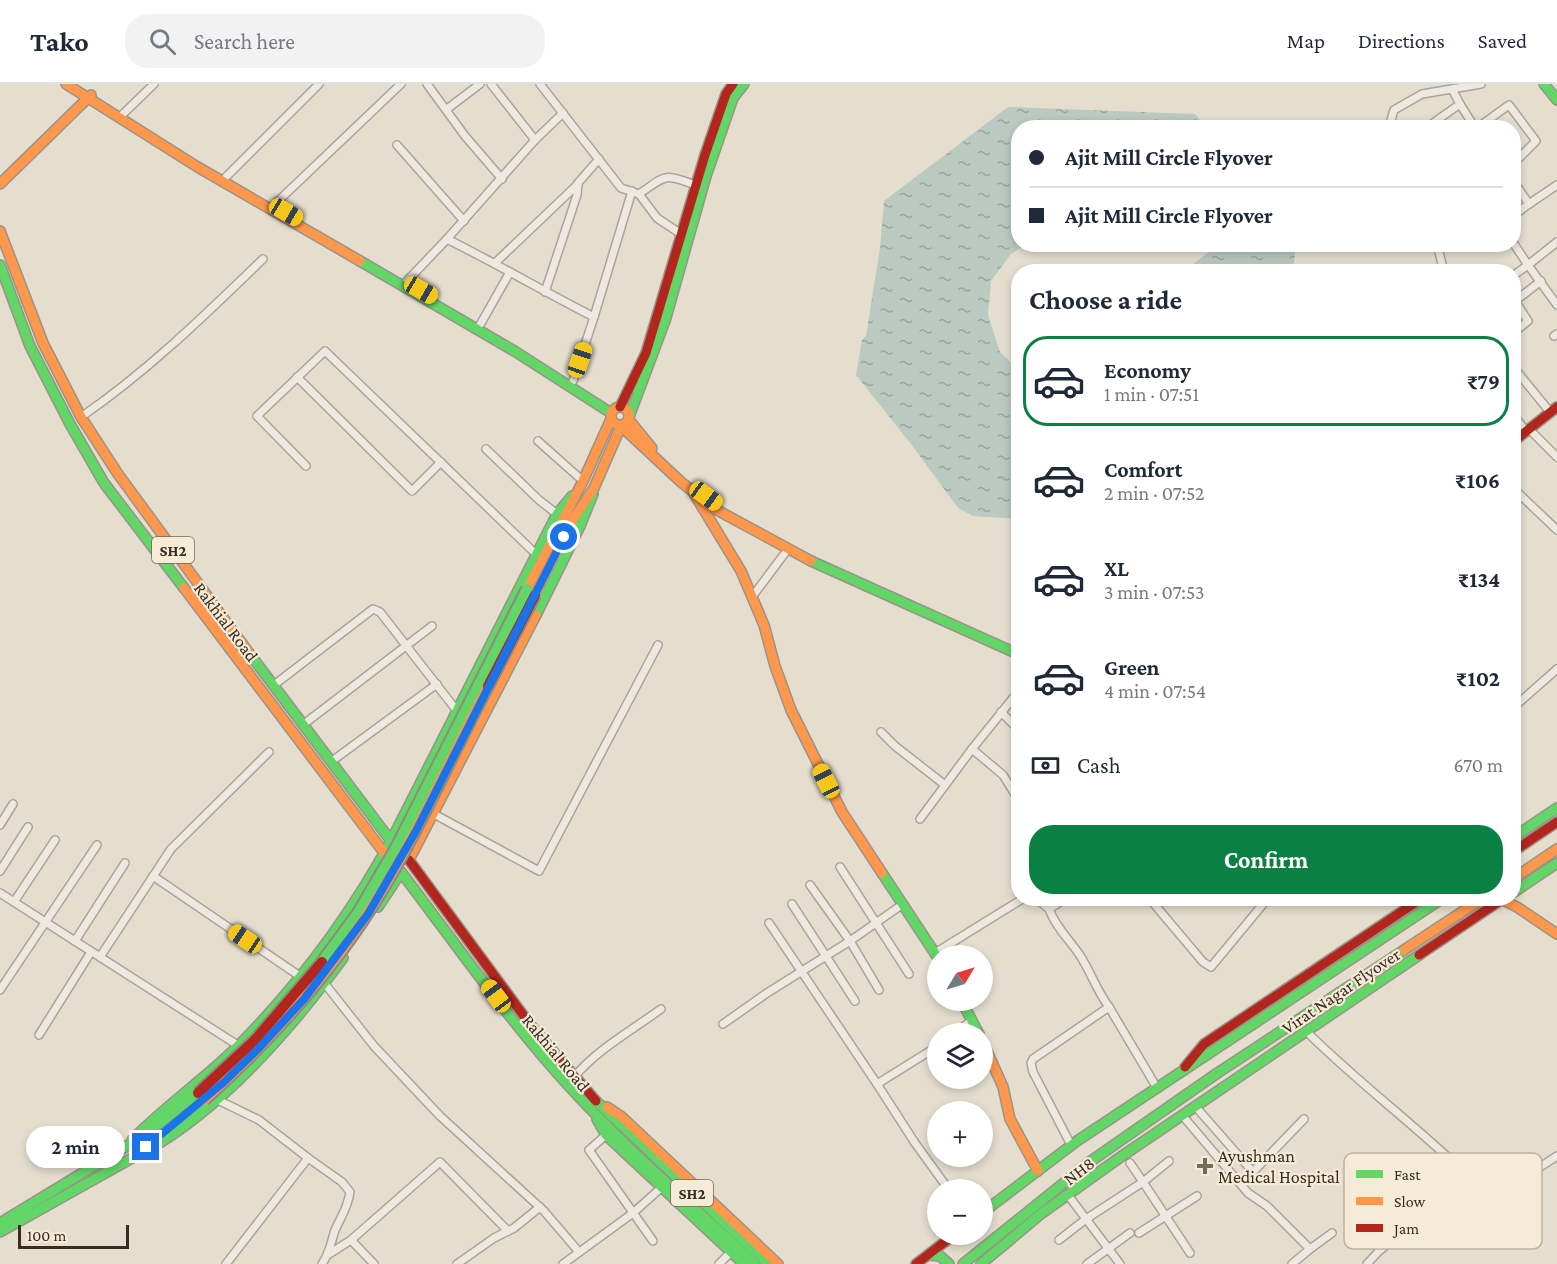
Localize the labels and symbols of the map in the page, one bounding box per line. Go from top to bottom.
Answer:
car [266,195,306,229]
car [401,273,441,307]
car [566,340,594,380]
car [686,478,726,514]
route start [550,523,577,550]
road number: SH2 [152,537,194,563]
street label: Rakhial Road [190,578,263,666]
car [810,761,842,801]
car [225,921,265,957]
street label: Virat Nagar Flyover [1278,944,1404,1038]
north arrow [927,945,993,1011]
car [478,976,514,1016]
street label: Rakhial Road [518,1011,594,1096]
callout: 2 min [26,1126,125,1168]
route end [132,1133,159,1160]
place label: Ayushman Medical Hospital [1218,1146,1340,1187]
street label: NH8 [1060,1153,1098,1189]
legend [1344,1153,1542,1249]
marker: Ayushman Medical Hospital [1196,1157,1214,1175]
text: Fast [1394,1166,1421,1183]
road number: SH2 [671,1180,713,1206]
text: Slow [1394,1193,1426,1210]
text: Jam [1392,1220,1419,1238]
scale bar [18,1222,129,1250]

